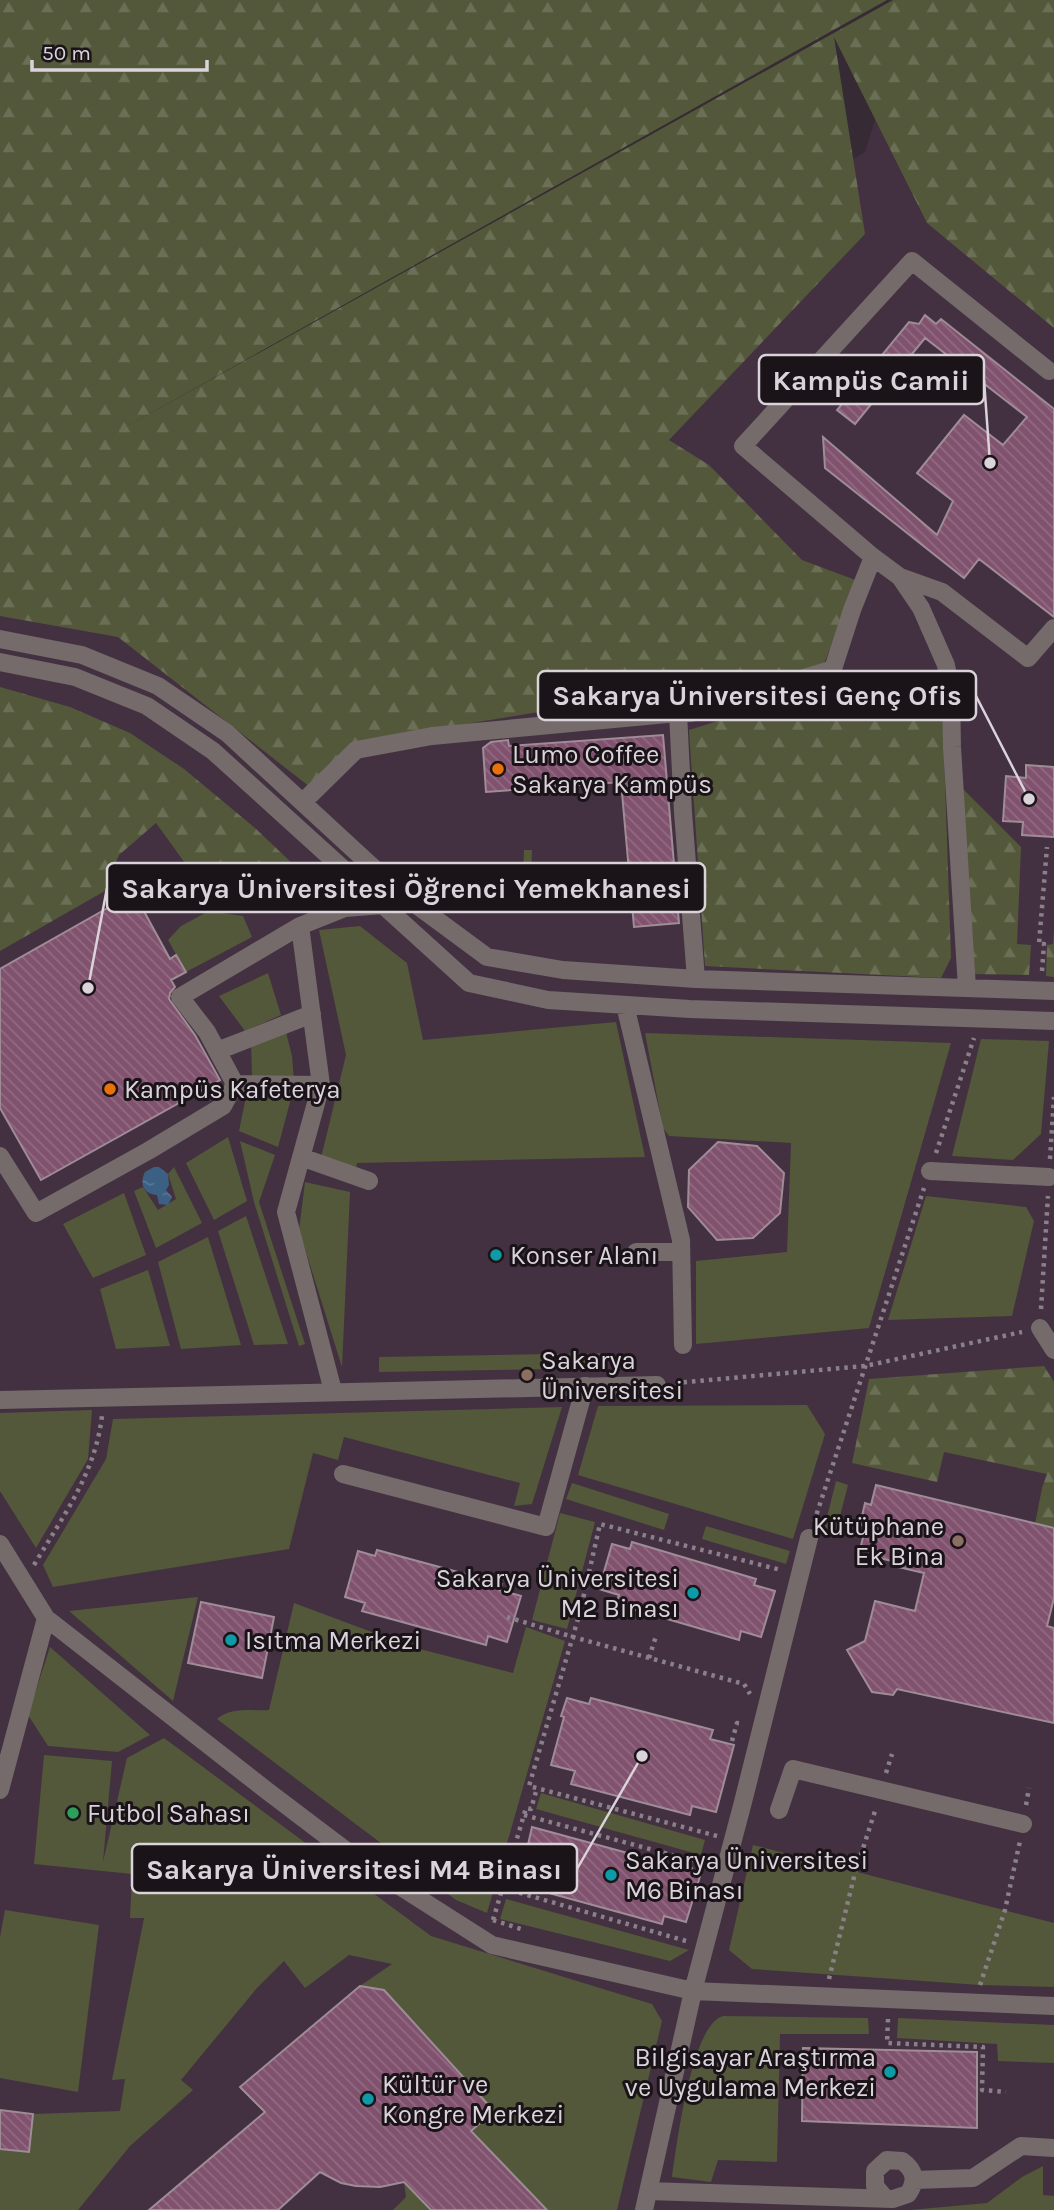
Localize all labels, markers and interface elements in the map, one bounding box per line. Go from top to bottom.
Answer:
scale bar [32,28,206,72]
text: 50 m [42,41,91,65]
callout: Kampüs Camii [759,355,984,404]
text: Kampüs Camii [773,364,969,397]
callout: Sakarya Üniversitesi Genç Ofis [538,671,976,720]
text: Sakarya Üniversitesi Genç Ofis [552,679,962,712]
place label: Lumo Coffee Sakarya Kampüs [512,739,712,800]
marker: Lumo Coffee Sakarya Kampüs [490,761,506,777]
callout: Sakarya Üniversitesi Öğrenci Yemekhanesi [107,863,705,912]
text: Sakarya Üniversitesi Öğrenci Yemekhanesi [121,872,691,905]
place label: Kampüs Kafeterya [124,1074,341,1105]
marker: Kampüs Kafeterya [102,1081,118,1097]
place label: Konser Alanı [510,1240,658,1271]
marker: Konser Alanı [488,1247,504,1263]
place label: Sakarya Üniversitesi [541,1345,683,1406]
marker: Sakarya Üniversitesi [519,1367,535,1383]
place label: Kütüphane Ek Bina [813,1511,944,1572]
marker: Kütüphane Ek Bina [950,1533,966,1549]
place label: Sakarya Üniversitesi M2 Binası [436,1563,679,1624]
marker: Sakarya Üniversitesi M2 Binası [685,1585,701,1601]
place label: Isıtma Merkezi [245,1625,421,1656]
marker: Isıtma Merkezi [223,1632,239,1648]
place label: Futbol Sahası [87,1798,250,1829]
marker: Futbol Sahası [65,1805,81,1821]
callout: Sakarya Üniversitesi M4 Binası [132,1844,577,1893]
place label: Sakarya Üniversitesi M6 Binası [625,1845,868,1906]
text: Sakarya Üniversitesi M4 Binası [146,1853,562,1886]
marker: Sakarya Üniversitesi M6 Binası [603,1867,619,1883]
place label: Bilgisayar Araştırma ve Uygulama Merkezi [625,2042,876,2103]
marker: Bilgisayar Araştırma ve Uygulama Merkezi [882,2064,898,2080]
place label: Kültür ve Kongre Merkezi [382,2069,564,2130]
marker: Kültür ve Kongre Merkezi [360,2091,376,2107]

